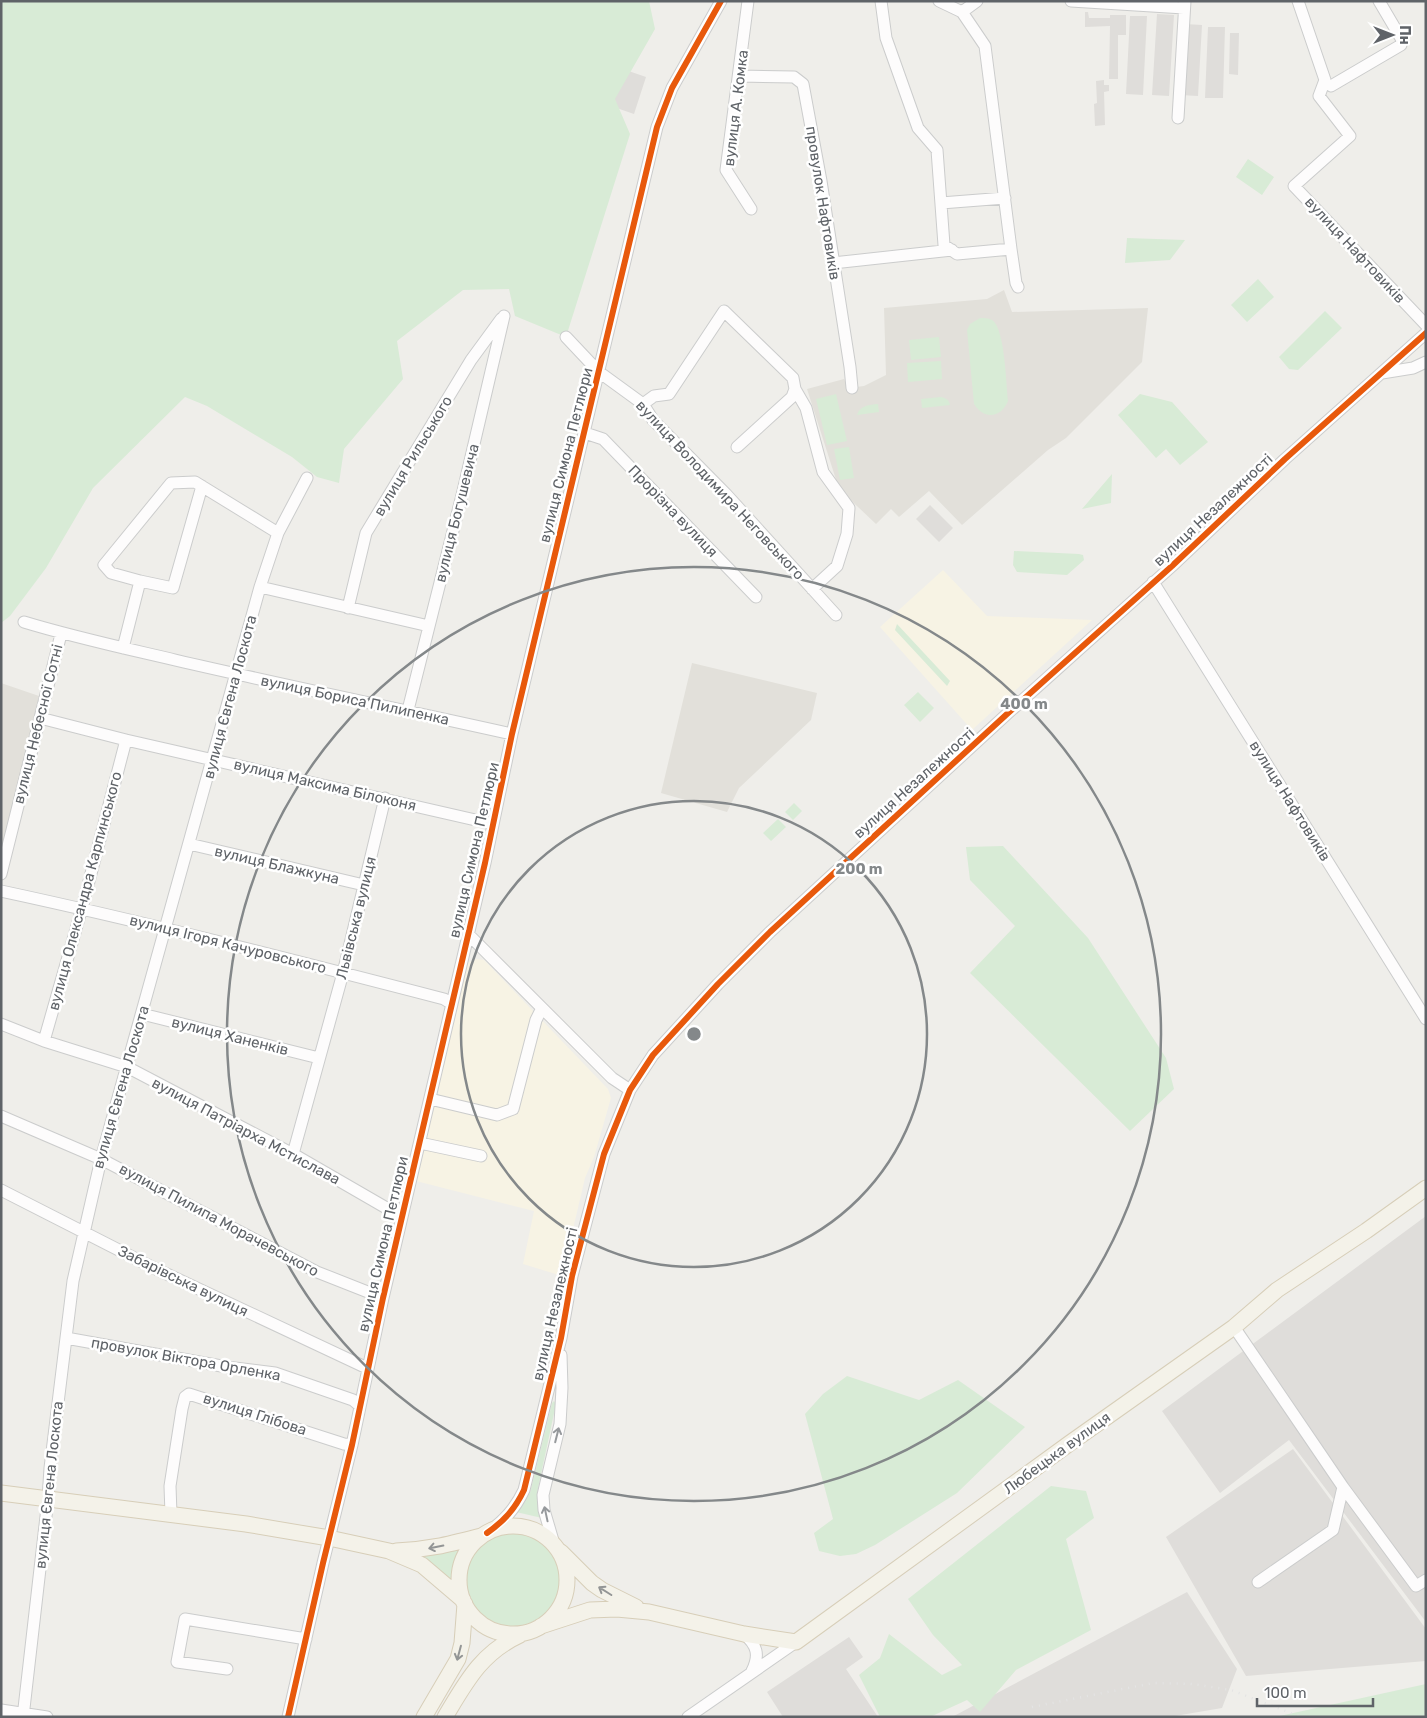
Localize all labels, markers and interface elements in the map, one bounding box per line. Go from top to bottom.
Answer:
north arrow [1367,10,1417,60]
text: Пн [1396,25,1413,45]
street label: вулиця А. Комка [720,49,752,167]
street label: провулок Нафтовиків [802,125,844,281]
street label: вулиця Нафтовиків [1301,193,1409,307]
street label: вулиця Симона Петлюри [536,366,596,544]
street label: вулиця Рильського [370,393,456,519]
street label: вулиця Володимира Неговського [632,397,808,583]
street label: вулиця Богушевича [431,442,483,584]
street label: вулиця Незалежності [1150,450,1276,570]
street label: Прорізна вулиця [624,461,722,561]
street label: вулиця Євгена Лоскота [199,613,261,781]
street label: вулиця Небесної Сотні [9,642,67,806]
street label: вулиця Бориса Пилипенка [259,671,451,729]
text: 400 m [1000,695,1048,713]
street label: вулиця Незалежності [850,724,978,842]
street label: вулиця Нафтовиків [1246,737,1334,865]
street label: вулиця Максима Білоконя [232,755,418,815]
street label: вулиця Симона Петлюри [445,760,503,940]
street label: вулиця Олександра Карпинського [44,770,126,1012]
street label: вулиця Блажкуна [213,842,341,888]
street label: Львівська вулиця [332,855,380,981]
text: 200 m [835,860,883,878]
street label: вулиця Ігоря Качуровського [128,911,328,977]
street label: вулиця Євгена Лоскота [89,1003,153,1171]
street label: вулиця Ханенків [170,1013,290,1059]
centre of rings [685,1025,703,1043]
street label: вулиця Патріарха Мстислава [149,1074,343,1188]
street label: вулиця Симона Петлюри [354,1154,412,1334]
street label: вулиця Пилипа Морачевського [116,1160,322,1280]
street label: вулиця Незалежності [529,1226,581,1382]
street label: Забарівська вулиця [115,1242,251,1320]
street label: провулок Віктора Орленка [90,1333,282,1385]
street label: вулиця Глібова [201,1389,309,1439]
street label: вулиця Євгена Лоскота [31,1400,67,1570]
street label: Любецька вулиця [1000,1408,1114,1498]
one-way arrow [553,1427,563,1443]
one-way arrow [540,1506,550,1522]
one-way arrow [429,1543,445,1553]
one-way arrow [599,1586,613,1596]
one-way arrow [454,1644,464,1660]
scale bar [1257,1676,1373,1708]
text: 100 m [1264,1684,1306,1702]

